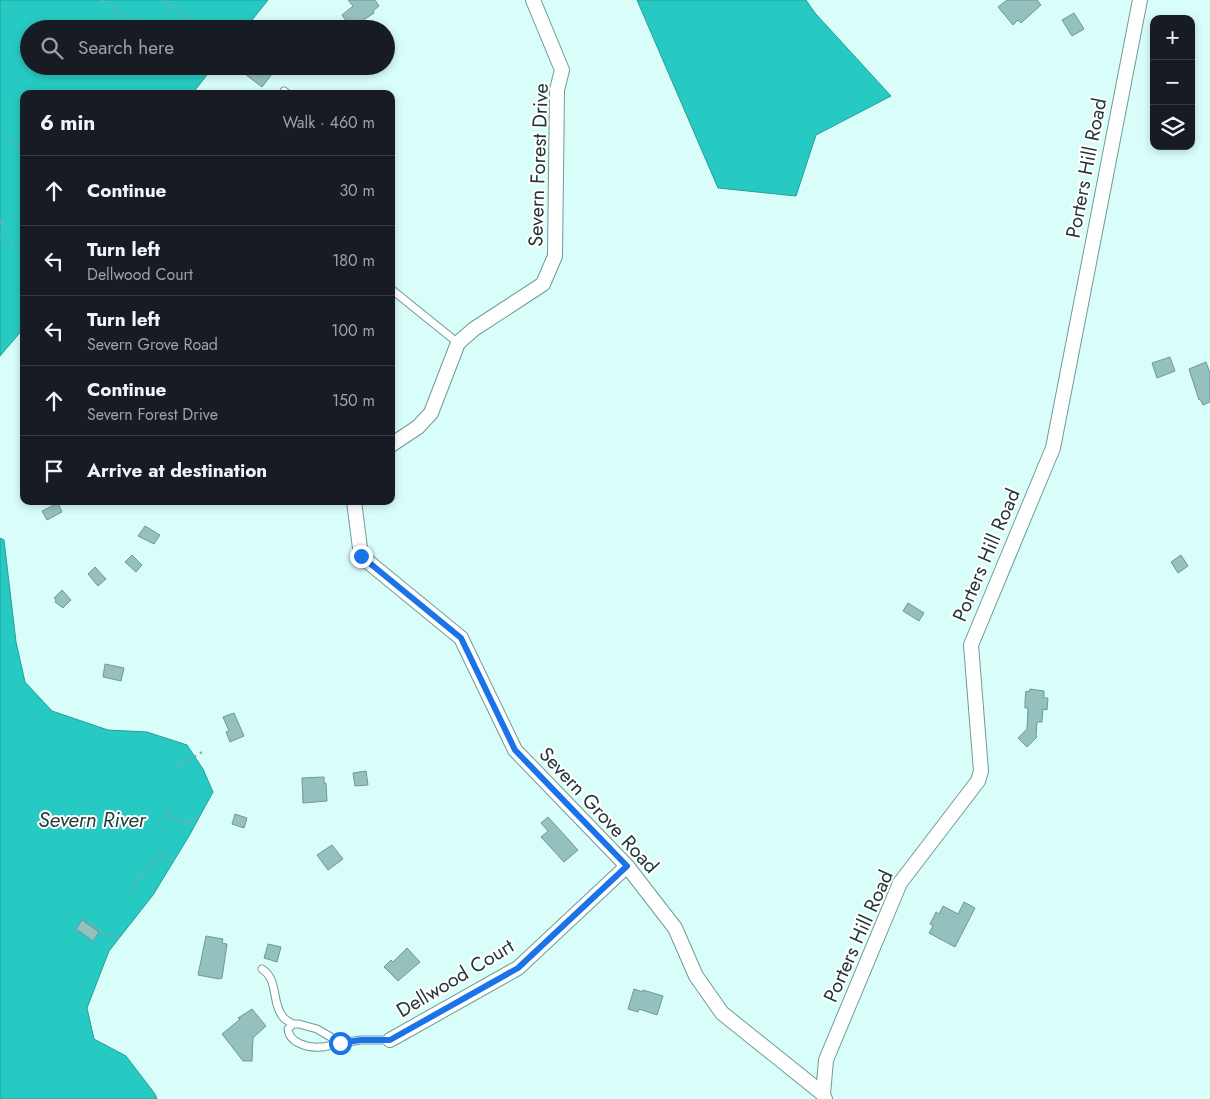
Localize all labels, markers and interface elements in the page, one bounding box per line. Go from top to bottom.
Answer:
map controls [1150,15,1195,150]
button: + [1150,15,1195,60]
search box [20,20,395,75]
icon: search [38,34,66,62]
text: Search here [78,34,174,61]
button: − [1150,60,1195,105]
street label: Severn Forest Drive [521,83,556,247]
street label: Porters Hill Road [1059,96,1114,241]
button: layers [1150,105,1195,150]
text: 6 min [40,108,95,138]
text: Walk · 460 m [283,111,375,134]
icon: ahead [40,177,68,205]
text: Continue [87,177,166,204]
text: 30 m [339,179,375,202]
text: Turn left [87,236,160,263]
icon: left [40,247,68,275]
text: 180 m [332,249,375,272]
text: Dellwood Court [87,263,193,286]
text: Turn left [87,306,160,333]
icon: left [40,317,68,345]
text: 100 m [331,319,375,342]
text: Severn Grove Road [87,333,218,356]
text: Continue [87,376,166,403]
icon: ahead [40,387,68,415]
text: 150 m [332,389,375,412]
text: Severn Forest Drive [87,403,218,426]
icon: arrive [40,457,68,485]
text: Arrive at destination [87,457,267,484]
street label: Porters Hill Road [945,484,1028,626]
route end [350,545,373,568]
street label: Severn Grove Road [532,741,665,880]
water label: Severn River [38,805,147,835]
street label: Porters Hill Road [816,865,901,1007]
street label: Dellwood Court [391,932,520,1025]
route start [329,1032,352,1055]

